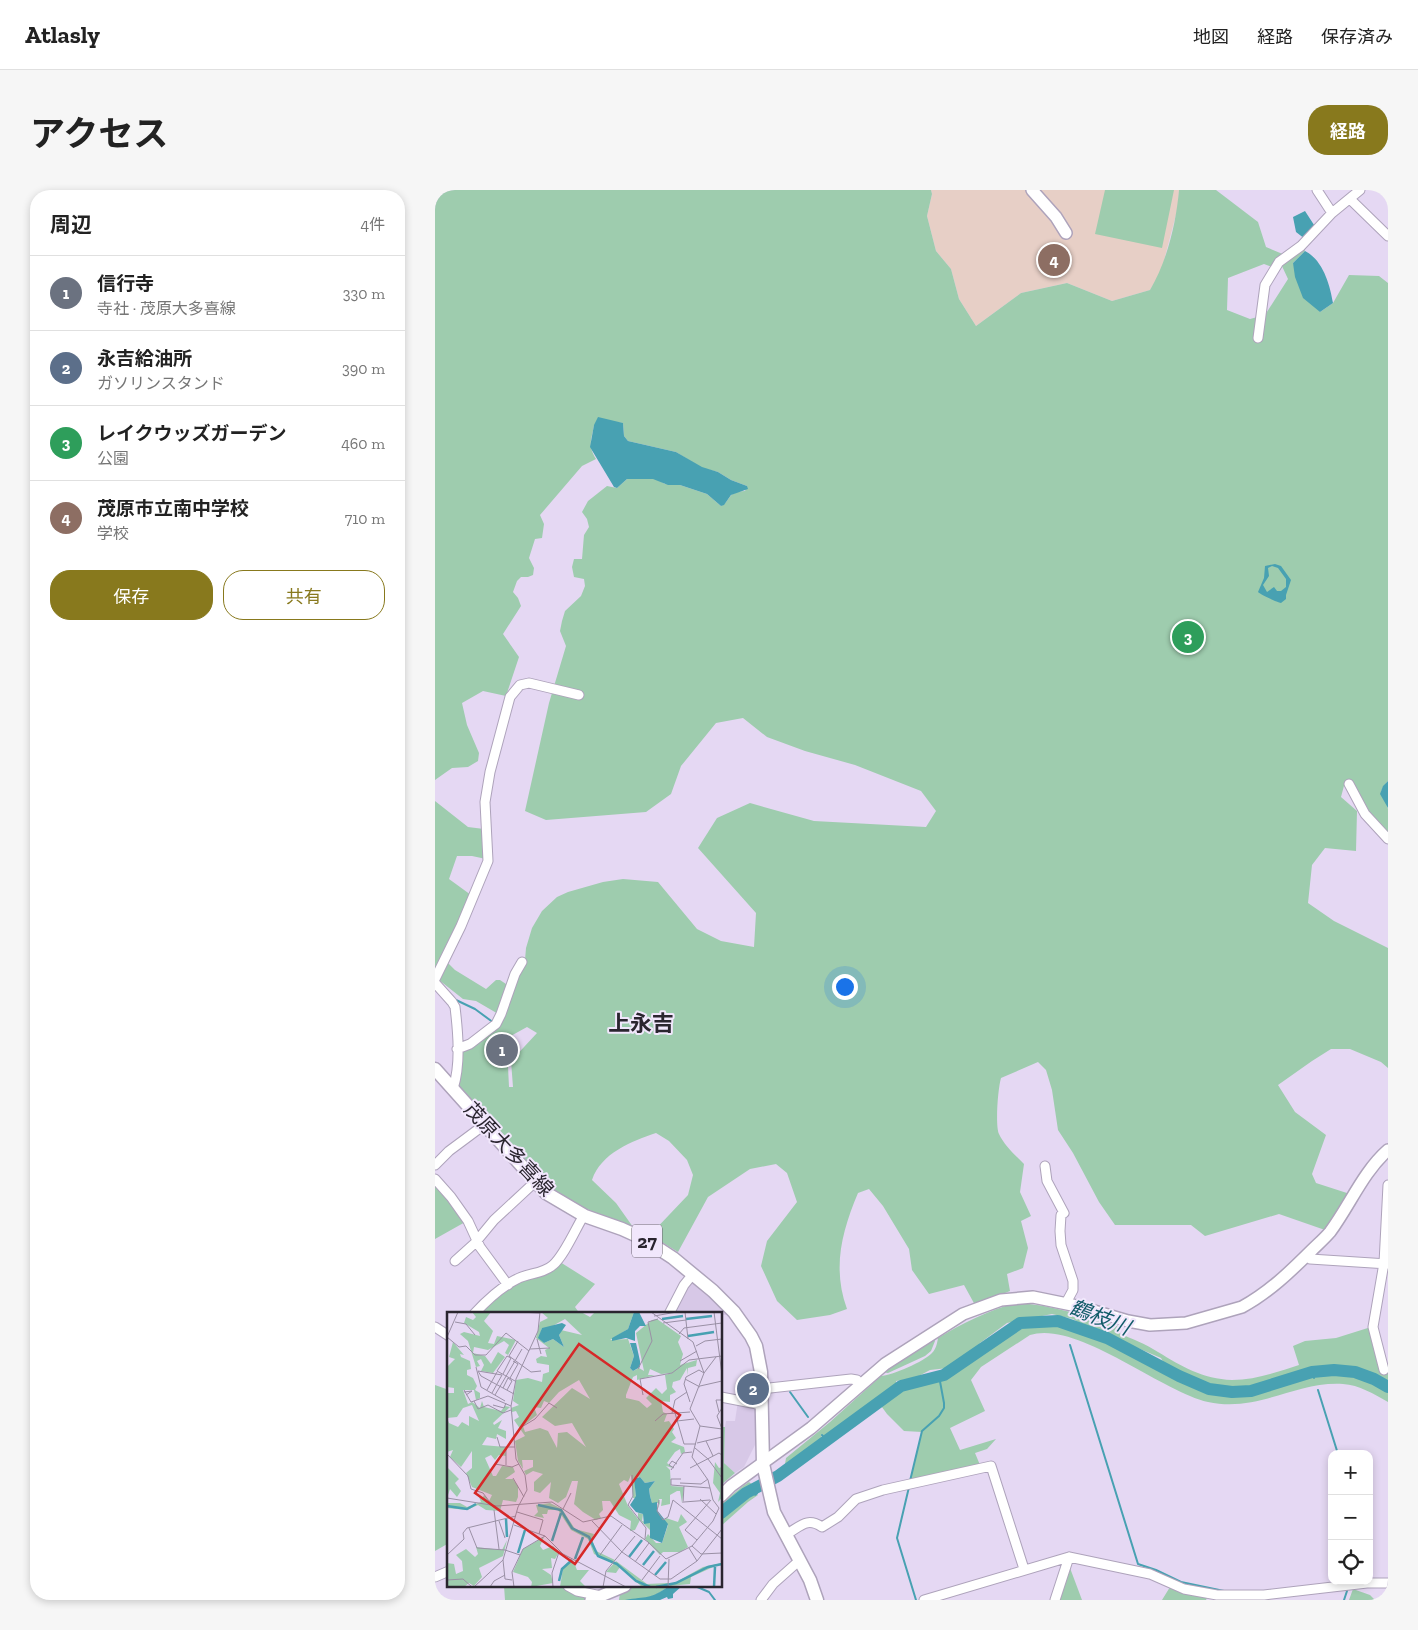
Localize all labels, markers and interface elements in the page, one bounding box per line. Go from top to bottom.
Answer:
text: Atlasly [25,20,100,49]
text: 地図 [1193,26,1229,48]
text: 経路 [1257,26,1293,48]
text: 保存済み [1321,26,1393,48]
button: 経路 [1308,105,1388,155]
text: アクセス [30,113,168,155]
text: 周辺 [50,212,92,237]
text: 4件 [360,215,385,234]
pin: 4 [1038,241,1070,279]
text: 信行寺 [97,272,154,295]
text: 1 [63,284,69,303]
text: 330 m [343,284,385,303]
text: 寺社 · 茂原大多喜線 [97,299,236,318]
text: 永吉給油所 [97,347,192,370]
text: 2 [62,359,70,378]
text: 390 m [342,359,385,378]
text: ガソリンスタンド [97,374,225,393]
text: レイクウッズガーデン [97,422,287,445]
text: 3 [62,434,70,453]
text: 460 m [341,434,385,453]
text: 公園 [97,449,129,468]
text: 茂原市立南中学校 [97,497,249,520]
text: 4 [61,509,71,528]
text: 710 m [345,509,385,528]
text: 学校 [97,524,129,543]
button: 保存 [50,570,213,620]
button: 共有 [223,570,385,620]
pin: 3 [1172,618,1204,656]
your location [832,974,858,1000]
district label: 上永吉 [608,1010,674,1037]
pin: 1 [486,1031,518,1069]
street label: 茂原大多喜線 [459,1097,559,1201]
road number: 27 [632,1224,662,1258]
water label: 鶴枝川 [1066,1294,1136,1341]
inset map [447,1312,723,1588]
pin: 2 [737,1370,769,1408]
map controls [1328,1450,1373,1585]
button: + [1328,1450,1373,1495]
button: − [1328,1495,1373,1540]
button: locate [1328,1540,1373,1585]

